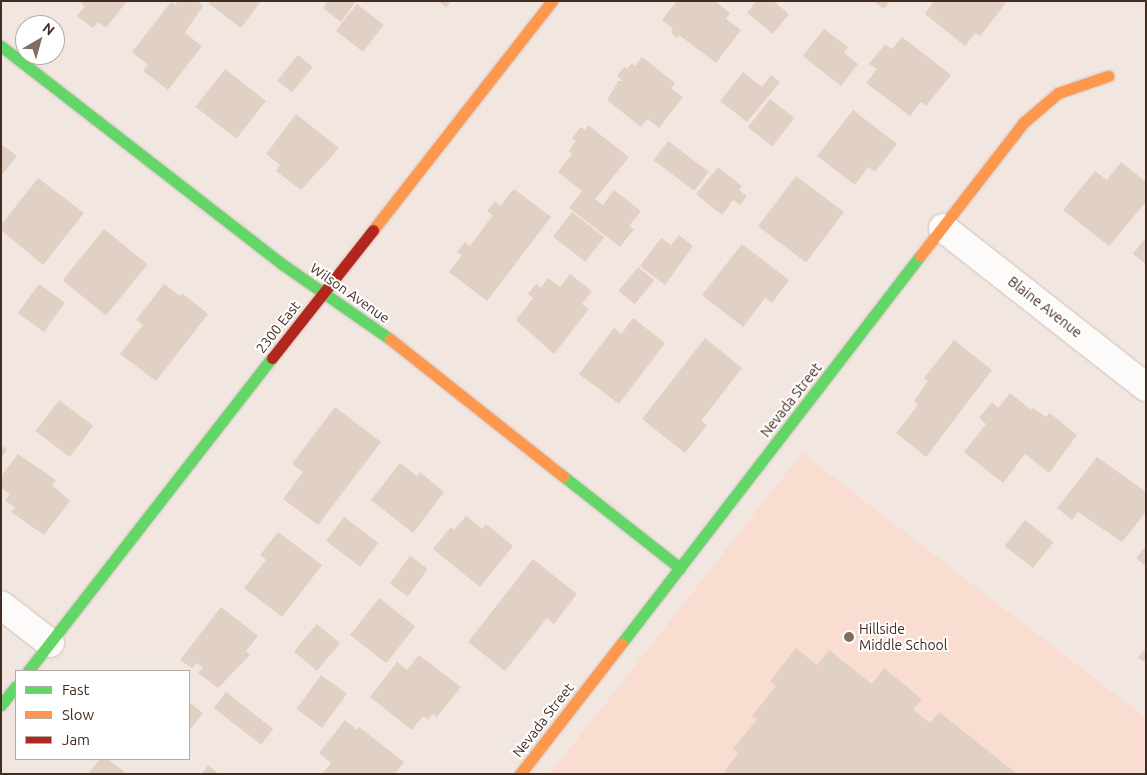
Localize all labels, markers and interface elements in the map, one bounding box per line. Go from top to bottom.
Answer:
north arrow [15,15,65,65]
text: N [40,19,58,38]
street label: Wilson Avenue [307,259,393,327]
street label: Blaine Avenue [1005,273,1085,341]
street label: 2300 East [252,298,304,356]
street label: Nevada Street [757,360,825,440]
place label: Hillside Middle School [859,621,947,654]
marker: Hillside Middle School [843,631,855,643]
legend [15,670,190,760]
street label: Nevada Street [509,680,577,760]
text: Fast [62,681,89,698]
text: Slow [62,706,94,723]
text: Jam [62,731,90,748]

